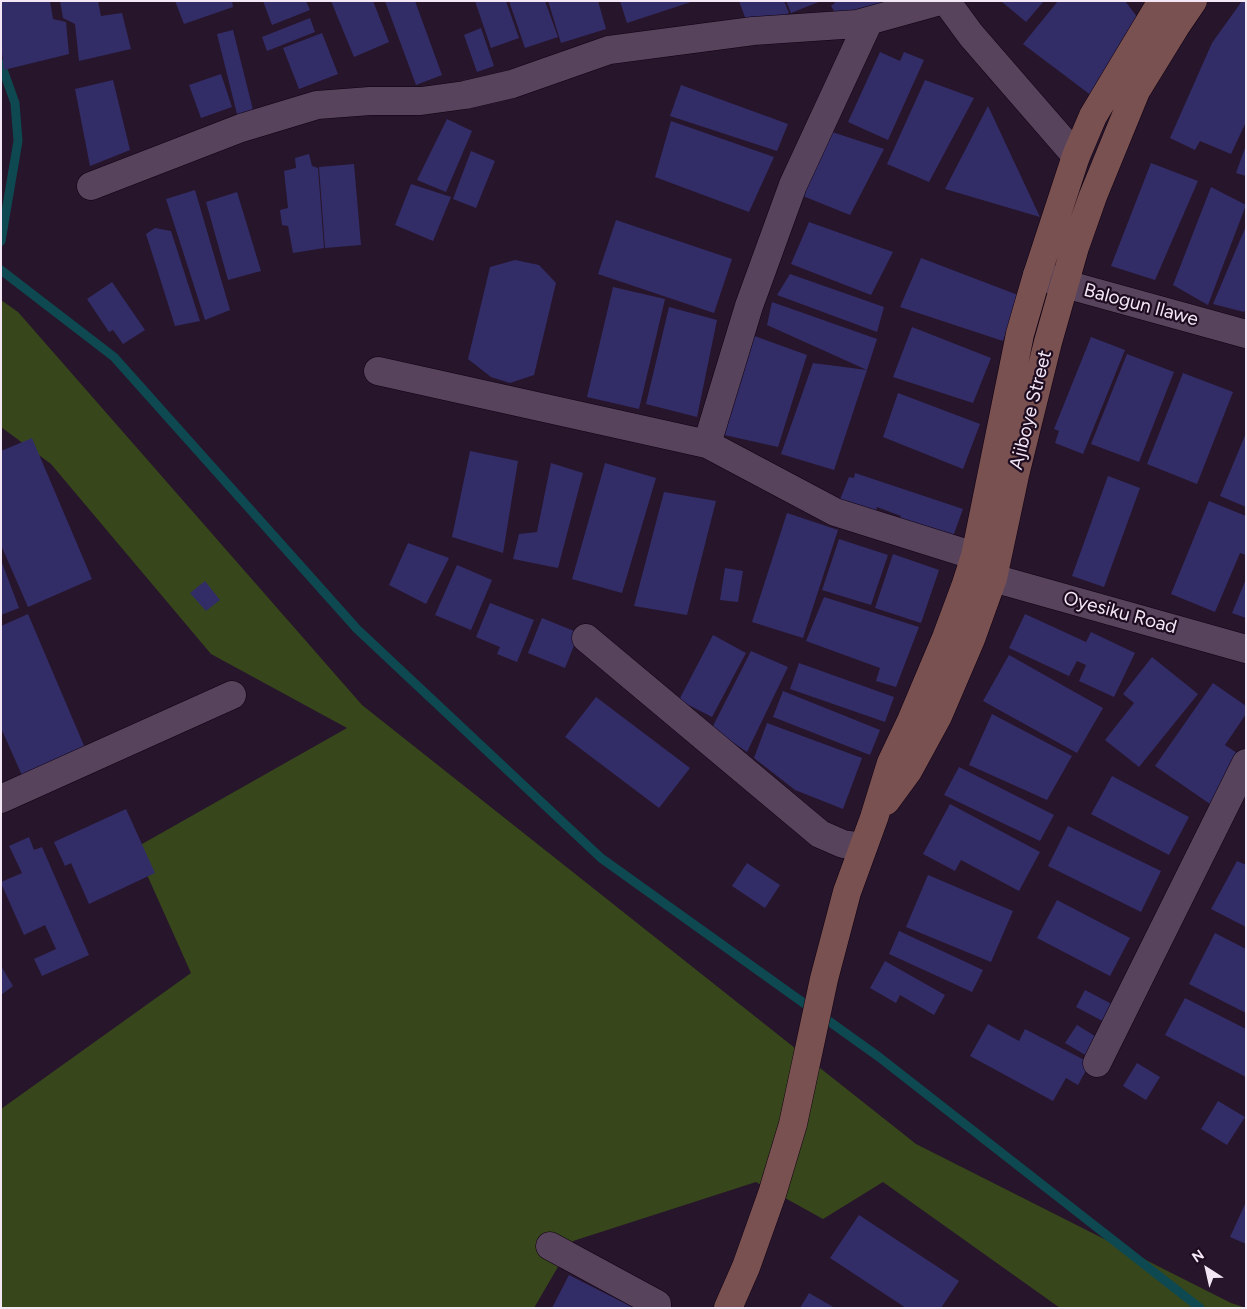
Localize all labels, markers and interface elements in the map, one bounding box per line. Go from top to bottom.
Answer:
street label: Balogun Ilawe [1081,279,1201,331]
street label: Ajiboye Street [1005,348,1057,472]
street label: Oyesiku Road [1061,587,1179,639]
north arrow [1182,1244,1232,1294]
text: N [1189,1246,1207,1266]

